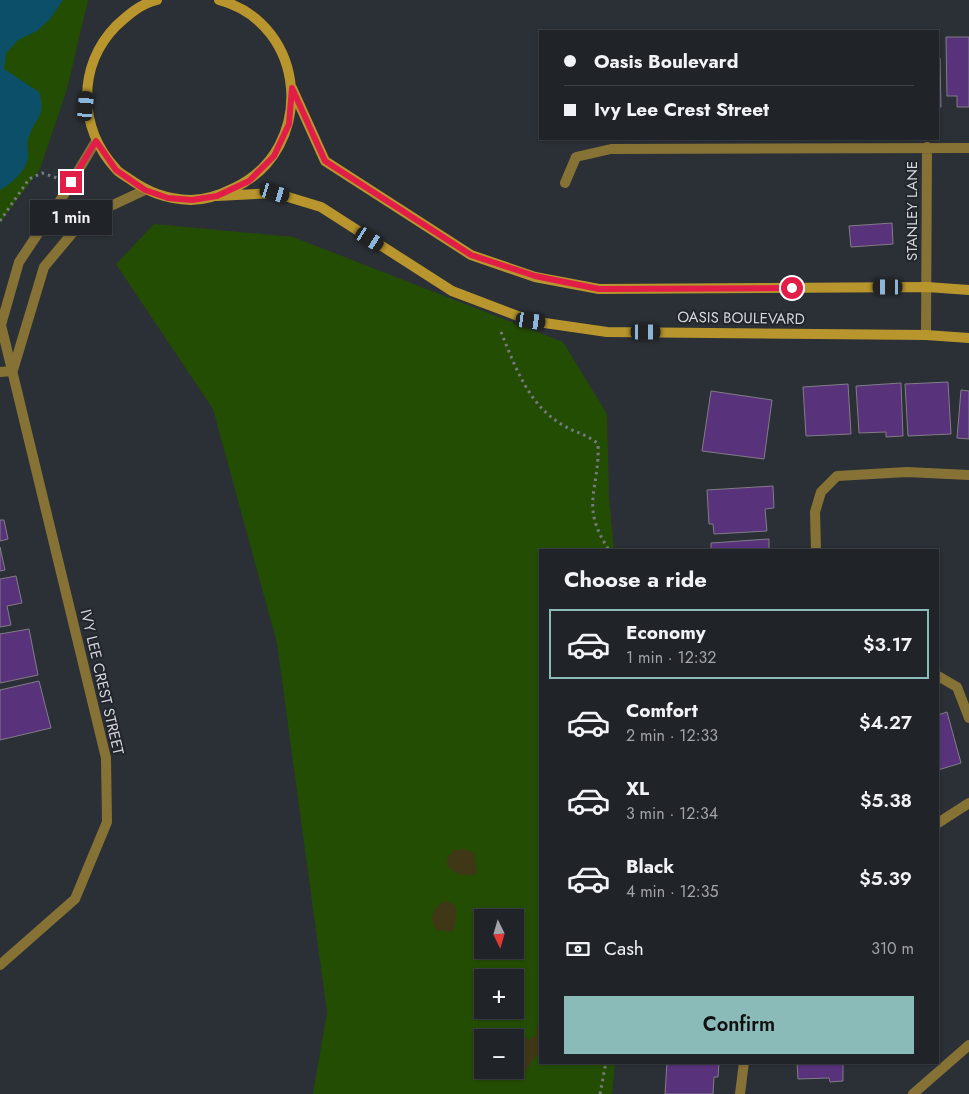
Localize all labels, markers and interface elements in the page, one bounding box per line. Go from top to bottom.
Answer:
text: Oasis Boulevard [594,48,738,75]
car [77,90,94,122]
text: Ivy Lee Crest Street [594,96,769,123]
street label: STANLEY LANE [901,161,923,261]
route end [60,171,82,193]
car [258,181,291,205]
callout: 1 min [30,200,112,234]
text: 1 min [52,206,90,229]
car [353,225,386,253]
route start [781,277,803,299]
car [873,280,903,295]
street label: OASIS BOULEVARD [677,306,805,330]
car [515,311,546,331]
car [631,325,661,340]
text: Choose a ride [564,563,707,595]
street label: IVY LEE CREST STREET [75,607,129,757]
text: Economy [626,619,706,646]
icon: car [566,622,611,667]
text: $3.17 [863,631,912,658]
text: 1 min · 12:32 [626,646,716,669]
text: Comfort [626,697,698,724]
icon: car [566,700,611,745]
text: $4.27 [859,709,912,736]
text: 2 min · 12:33 [626,724,718,747]
text: XL [626,775,649,802]
icon: car [566,778,611,823]
text: $5.38 [860,787,912,814]
text: 3 min · 12:34 [626,802,718,825]
text: Black [626,853,674,880]
icon: car [566,856,611,901]
text: $5.39 [859,865,912,892]
text: 4 min · 12:35 [626,880,718,903]
north arrow [474,909,524,959]
map controls [474,909,524,1079]
icon: cash [564,935,592,963]
text: Cash [604,935,644,962]
text: 310 m [871,937,914,960]
button: + [474,969,524,1019]
button: Confirm [564,996,914,1054]
button: − [474,1029,524,1079]

